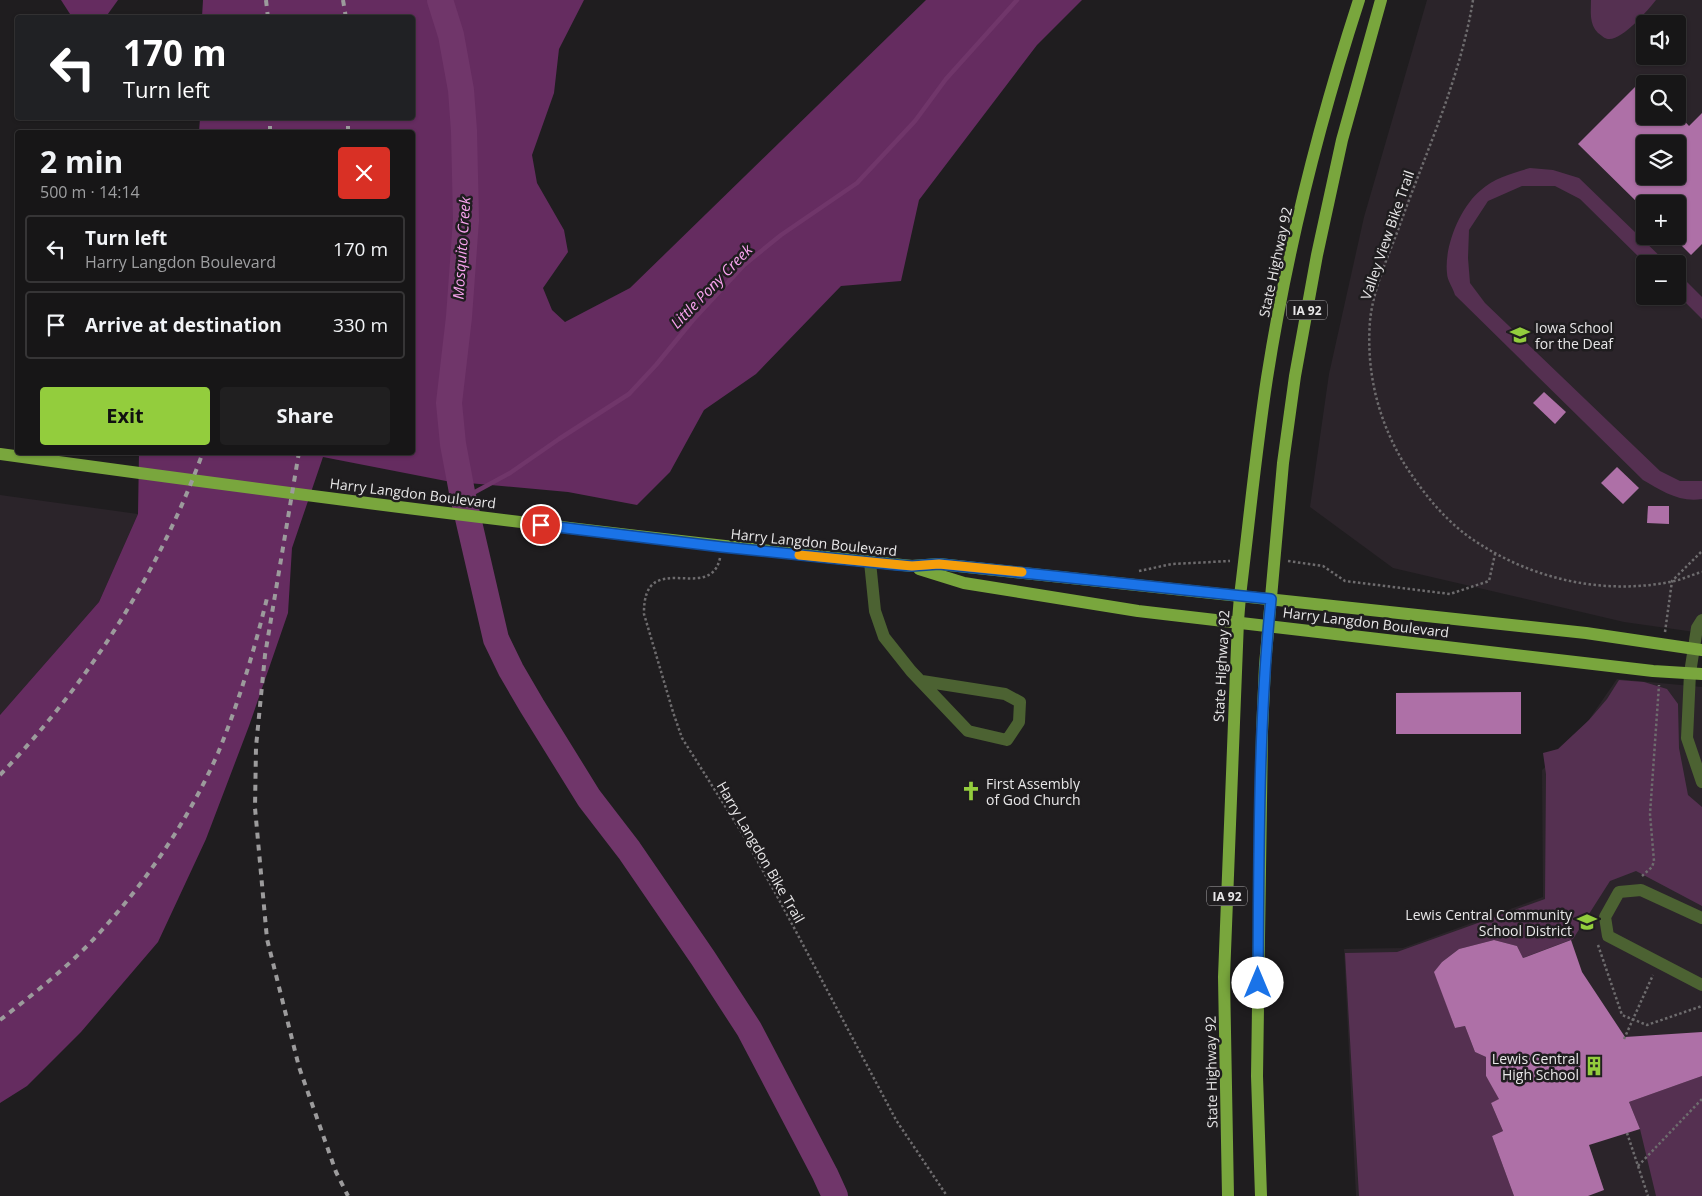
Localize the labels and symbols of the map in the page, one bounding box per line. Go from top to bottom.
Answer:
street label: Valley View Bike Trail [1356,168,1418,302]
water label: Mosquito Creek [447,195,475,300]
street label: State Highway 92 [1254,205,1296,319]
water label: Little Pony Creek [666,239,757,332]
road number: IA 92 [1287,300,1327,320]
place label: Iowa School for the Deaf [1535,318,1614,353]
school or university icon: Iowa School for the Deaf [1509,324,1531,346]
street label: Harry Langdon Boulevard [329,473,497,513]
pin [520,504,562,546]
street label: Harry Langdon Boulevard [730,524,898,560]
street label: Harry Langdon Boulevard [1282,602,1450,642]
street label: State Highway 92 [1209,609,1233,723]
place label: First Assembly of God Church [986,774,1081,809]
street label: Harry Langdon Bike Trail [713,778,809,926]
church icon: First Assembly of God Church [960,780,982,802]
road number: IA 92 [1207,886,1247,906]
place label: Lewis Central Community School District [1405,905,1573,940]
school or university icon: Lewis Central Community School District [1576,911,1598,933]
position arrow [1231,956,1283,1008]
street label: State Highway 92 [1201,1016,1221,1128]
place label: Lewis Central High School [1492,1049,1579,1084]
building icon: Lewis Central High School [1583,1055,1605,1077]

